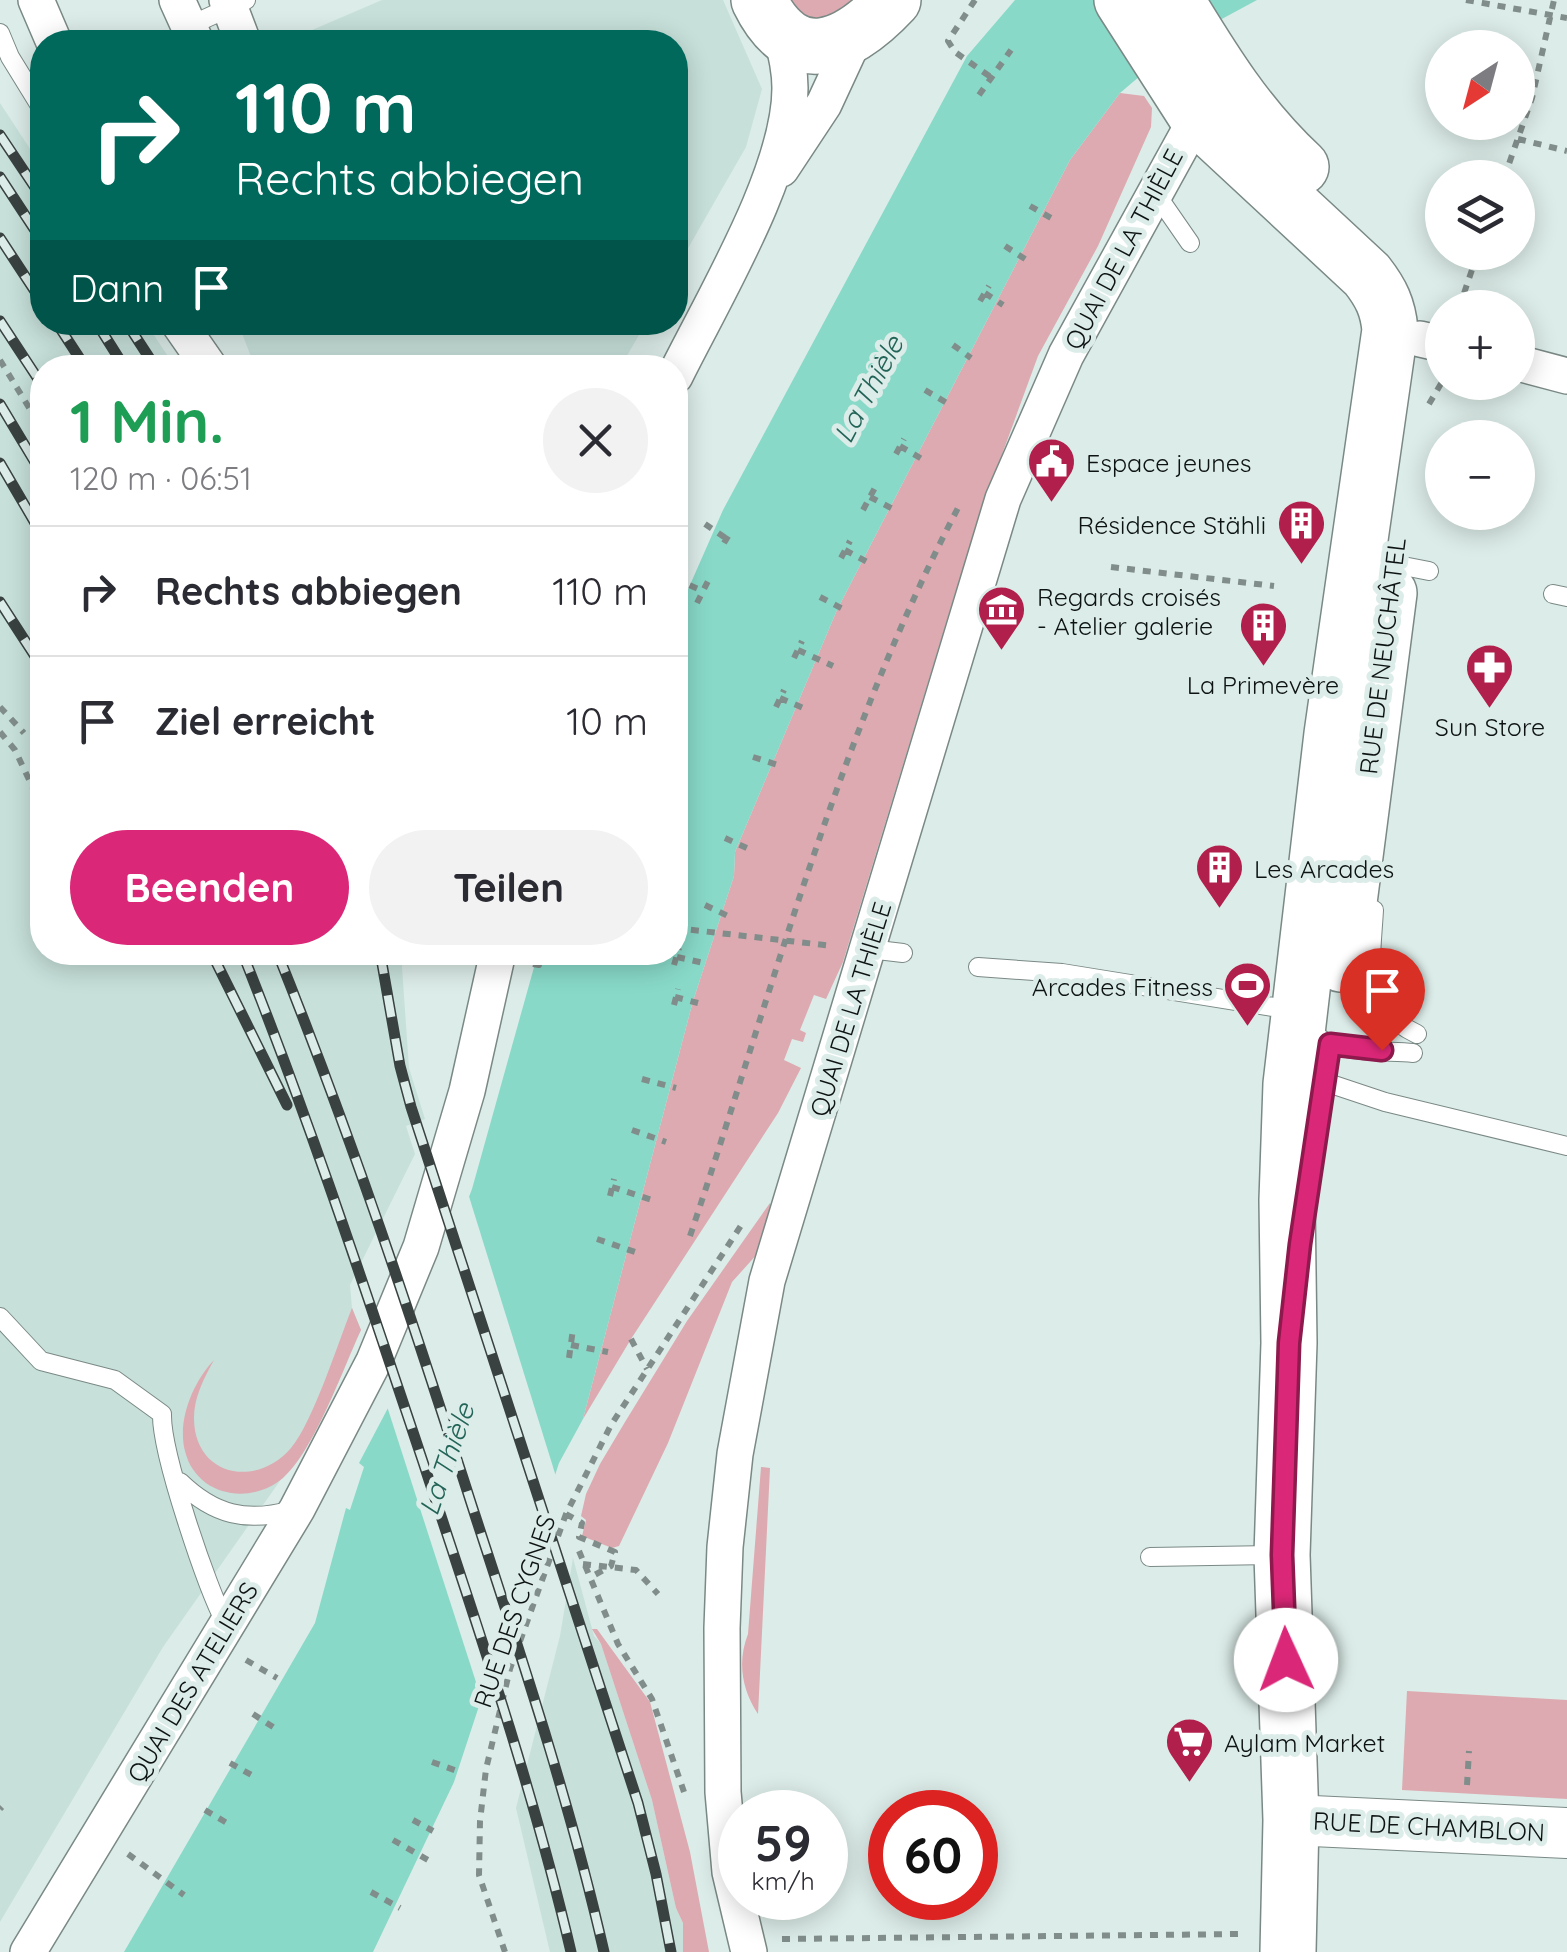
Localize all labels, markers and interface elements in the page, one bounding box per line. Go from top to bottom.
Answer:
north arrow [1425,30,1535,140]
map controls [1425,30,1535,530]
text: 110 m [235,63,417,151]
icon: right [70,70,200,200]
street label: QUAI DE LA THIÈLE [1057,143,1189,355]
text: Rechts abbiegen [235,150,584,206]
button: layers [1425,160,1535,270]
icon: arrive [184,260,239,315]
text: Dann [70,264,164,312]
button: + [1425,290,1535,400]
water label: La Thièle [825,328,911,448]
text: 1 Min. [70,383,224,458]
button: close [543,388,648,493]
button: − [1425,420,1535,530]
public building icon: Espace jeunes [1025,436,1077,504]
place label: Espace jeunes [1086,447,1252,478]
text: 120 m · 06:51 [70,458,252,498]
building icon: Résidence Stähli [1275,498,1327,566]
place label: Résidence Stähli [1078,509,1266,540]
street label: RUE DE NEUCHÂTEL [1352,536,1412,776]
icon: right [70,564,125,619]
text: Rechts abbiegen [155,567,462,615]
text: 110 m [552,567,648,615]
place label: Regards croisés - Atelier galerie [1037,581,1221,641]
museum icon: Regards croisés - Atelier galerie [976,584,1028,652]
building icon: La Primevère [1237,600,1289,668]
pharmacy icon: Sun Store [1464,642,1516,710]
place label: La Primevère [1187,669,1339,700]
icon: arrive [70,694,125,749]
text: Ziel erreicht [155,697,375,745]
text: 10 m [566,697,648,745]
place label: Sun Store [1435,711,1545,742]
button: Beenden [70,830,349,945]
button: Teilen [369,830,648,945]
building icon: Les Arcades [1193,842,1245,910]
place label: Les Arcades [1254,853,1394,884]
street label: QUAI DE LA THIÈLE [803,898,897,1120]
pin [1340,948,1425,1051]
sports icon: Arcades Fitness [1222,960,1274,1028]
icon: arrive [1355,963,1410,1018]
place label: Arcades Fitness [1032,971,1213,1002]
water label: La Thièle [411,1397,482,1520]
street label: RUE DES CYGNES [466,1510,562,1712]
street label: QUAI DES ATELIERS [120,1576,264,1788]
position arrow [1234,1608,1338,1712]
supermarket icon: Aylam Market [1163,1716,1215,1784]
place label: Aylam Market [1224,1727,1385,1758]
speed limit sign: 60 [868,1790,998,1920]
street label: RUE DE CHAMBLON [1312,1804,1546,1848]
text: 59 [754,1811,812,1874]
text: km/h [751,1865,815,1896]

